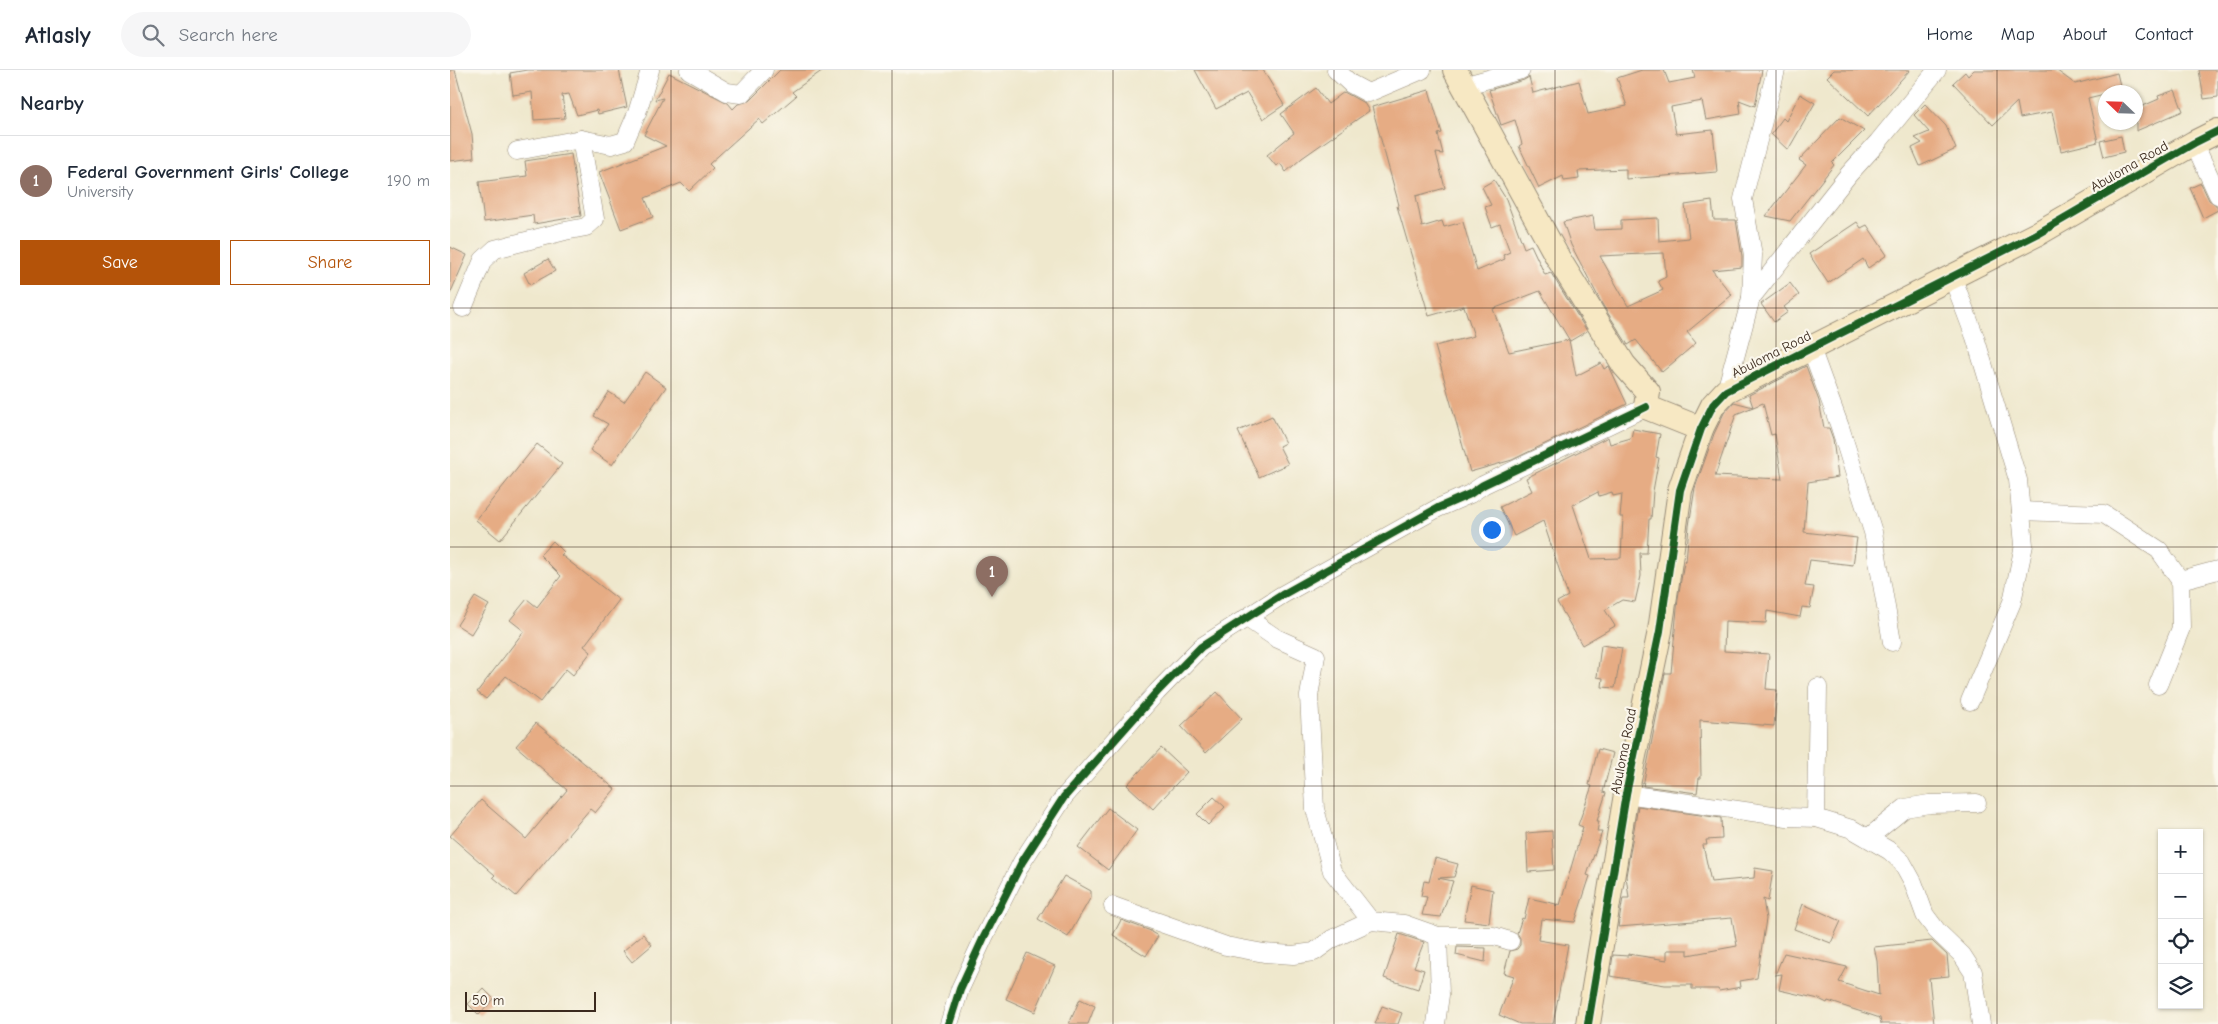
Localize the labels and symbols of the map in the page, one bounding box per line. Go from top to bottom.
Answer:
north arrow [2098,85,2143,130]
street label: Abuloma Road [2087,137,2171,196]
street label: Abuloma Road [1729,327,1814,382]
your location [1479,517,1505,543]
pin: 1 [976,556,1008,597]
street label: Abuloma Road [1607,707,1640,795]
scale bar [465,989,596,1012]

